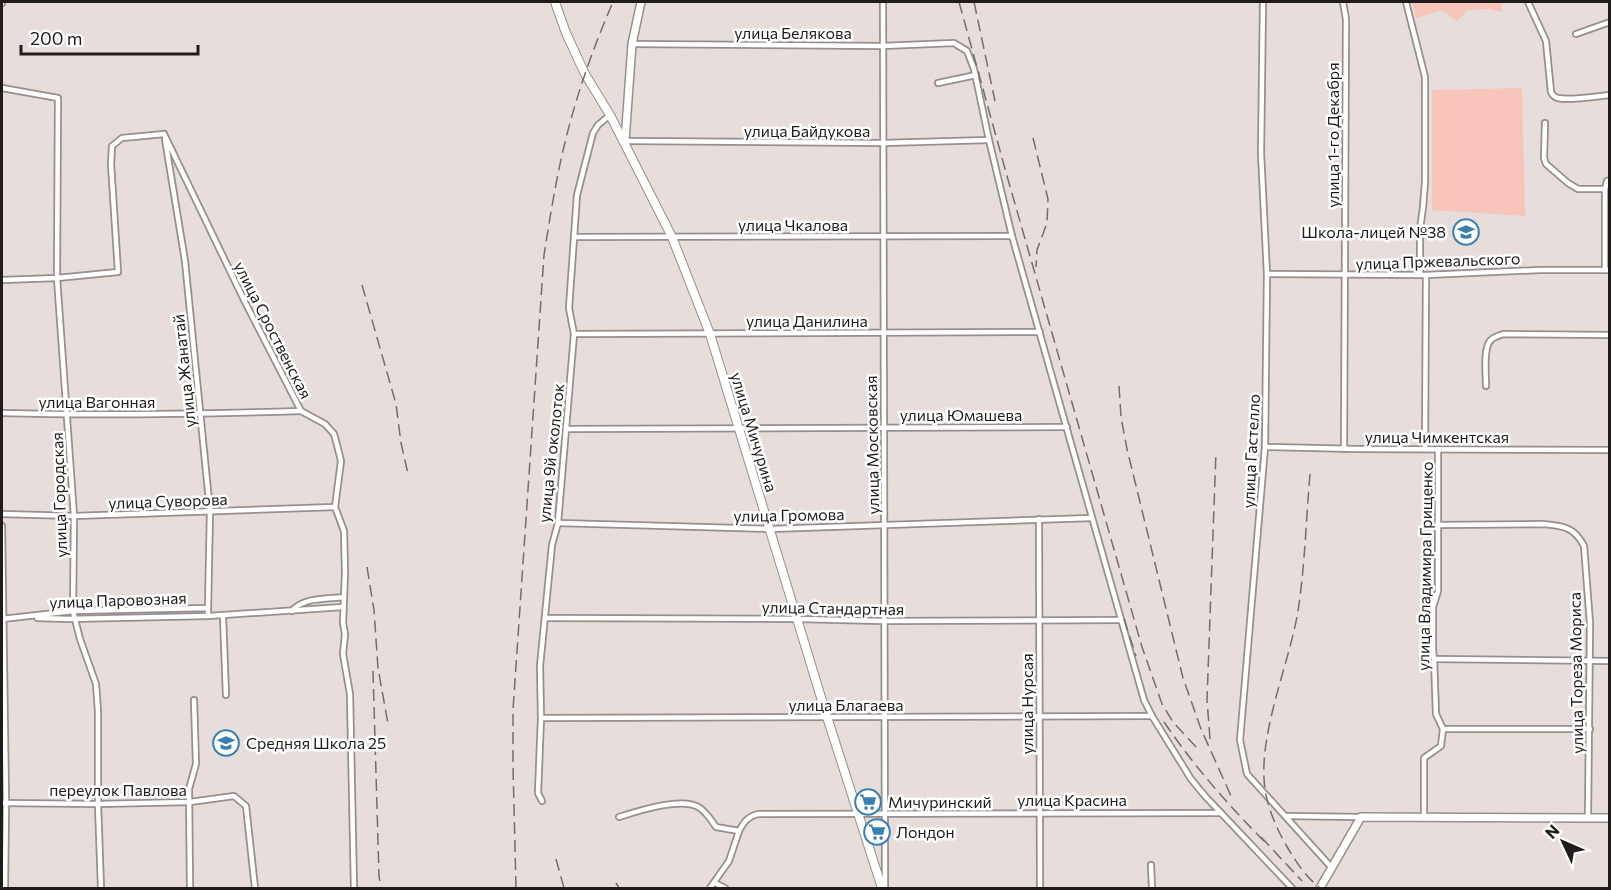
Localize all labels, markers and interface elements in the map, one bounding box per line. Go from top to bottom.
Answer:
scale bar [21,18,198,56]
street label: улица Белякова [734,23,852,42]
text: 200 m [30,27,83,49]
street label: улица 1-го Декабря [1323,62,1342,208]
street label: улица Байдукова [744,121,870,140]
street label: улица Чкалова [738,215,848,234]
school or university icon: Школа-лицей №38 [1451,217,1481,247]
place label: Школа-лицей №38 [1301,222,1446,241]
street label: улица Пржевальского [1355,248,1521,273]
street label: улица Сроственская [231,258,316,402]
street label: улица Данилина [746,311,868,330]
street label: улица Жанатай [168,313,199,429]
street label: улица Мичурина [727,370,782,494]
street label: улица Московская [861,375,882,515]
street label: улица 9й околоток [534,382,567,524]
street label: улица Вагонная [39,392,155,411]
street label: улица Гастелло [1238,393,1263,509]
street label: улица Юмашева [900,405,1022,424]
street label: улица Чимкентская [1365,427,1509,446]
street label: улица Городская [47,432,70,558]
street label: улица Владимира Грищенко [1413,461,1436,671]
street label: улица Суворова [108,489,228,512]
street label: улица Громова [733,504,845,525]
street label: улица Паровозная [49,588,187,611]
street label: улица Тореза Мориса [1565,592,1586,754]
street label: улица Стандартная [761,597,905,618]
street label: улица Нурсая [1017,653,1036,755]
street label: улица Благаева [789,695,903,714]
school or university icon: Средняя Школа 25 [211,728,241,758]
place label: Средняя Школа 25 [246,733,386,752]
street label: переулок Павлова [49,780,187,799]
supermarket icon: Мичуринский [853,787,883,817]
street label: улица Красина [1017,790,1127,809]
place label: Мичуринский [888,792,992,811]
north arrow [1533,812,1593,872]
supermarket icon: Лондон [862,817,892,847]
text: N [1541,820,1563,842]
place label: Лондон [896,822,955,841]

